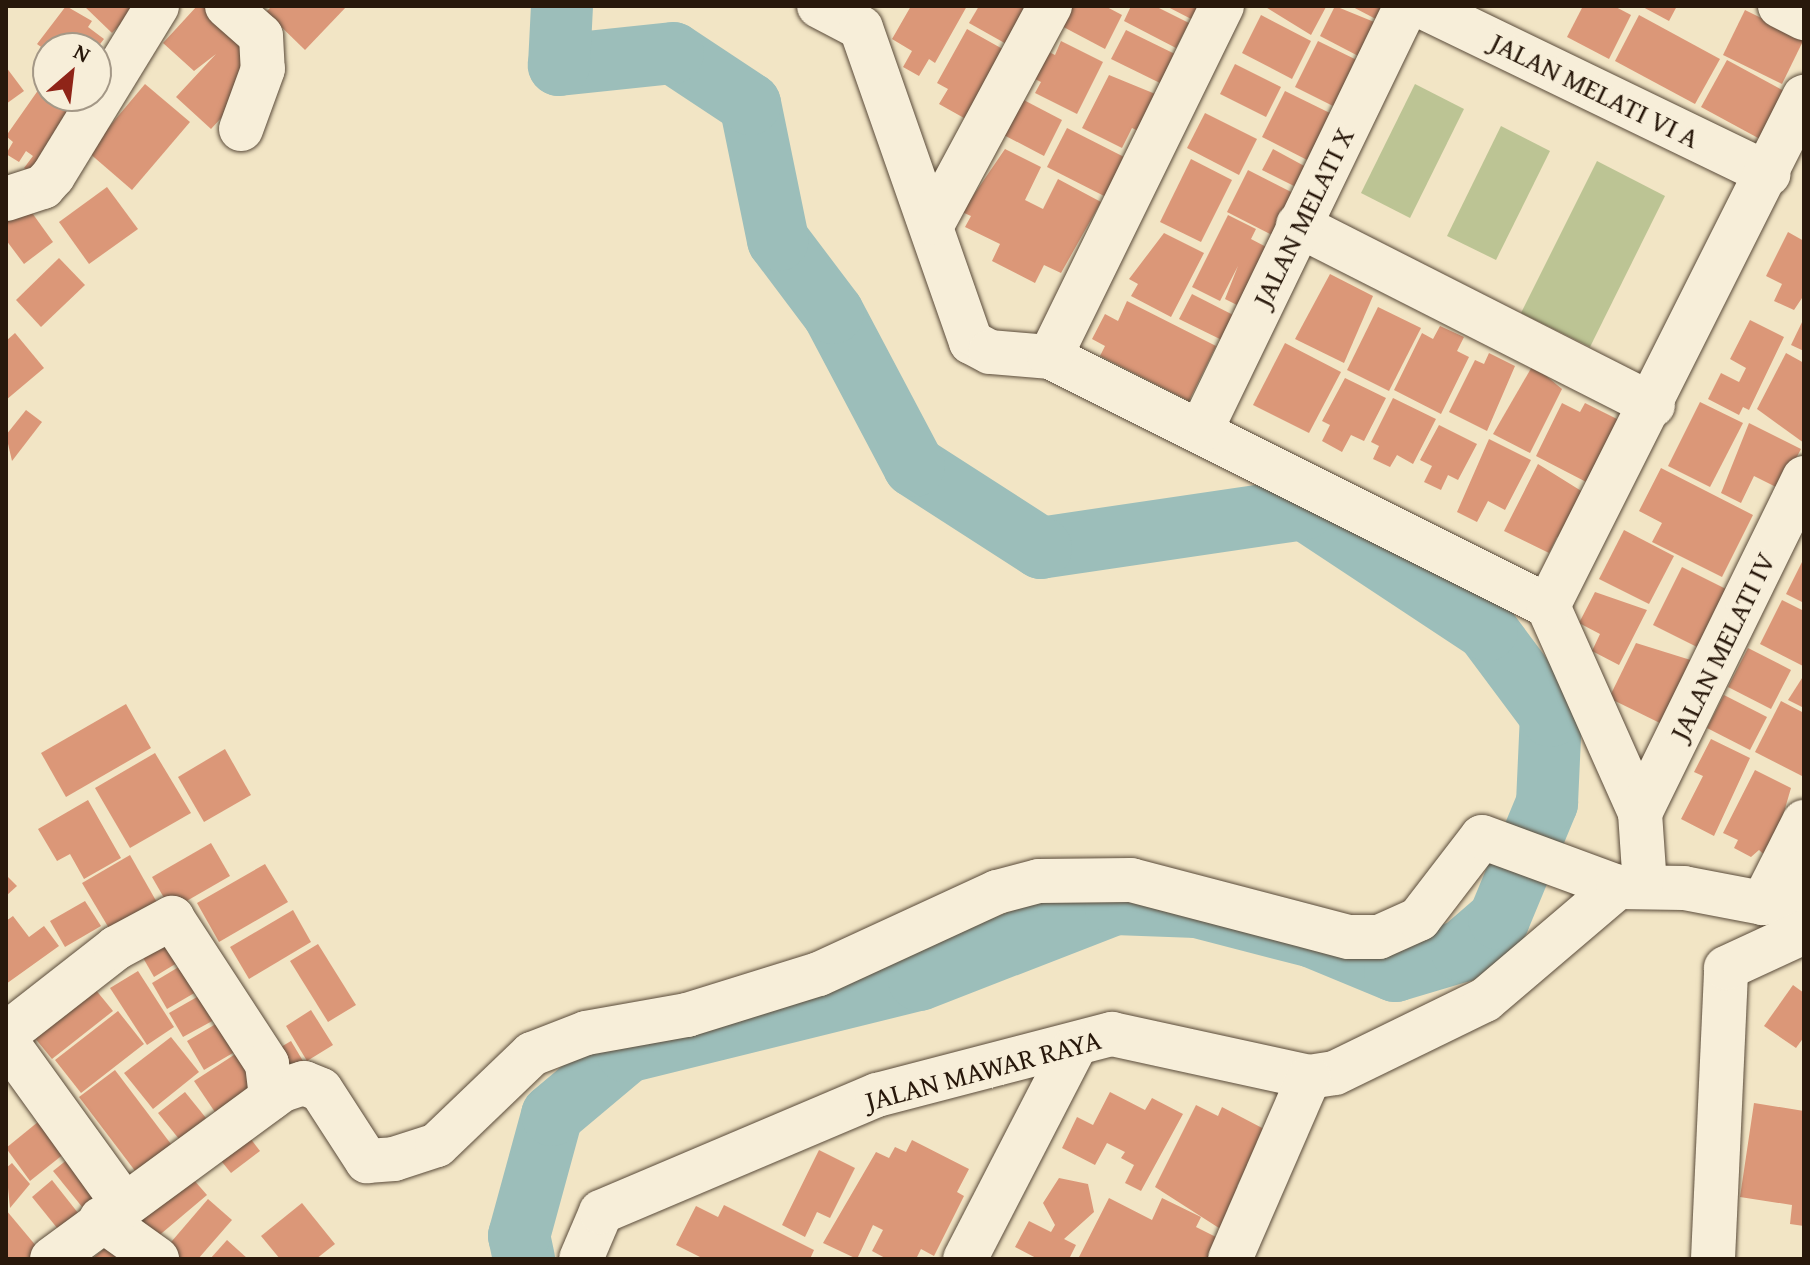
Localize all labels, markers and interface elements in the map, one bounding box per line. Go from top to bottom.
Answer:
street label: JALAN MELATI VI A [1485,25,1705,155]
north arrow [32,32,112,112]
text: N [68,35,96,70]
street label: JALAN MELATI X [1245,122,1361,312]
street label: JALAN MELATI IV [1662,547,1782,745]
street label: JALAN MAWAR RAYA [862,1022,1104,1118]

